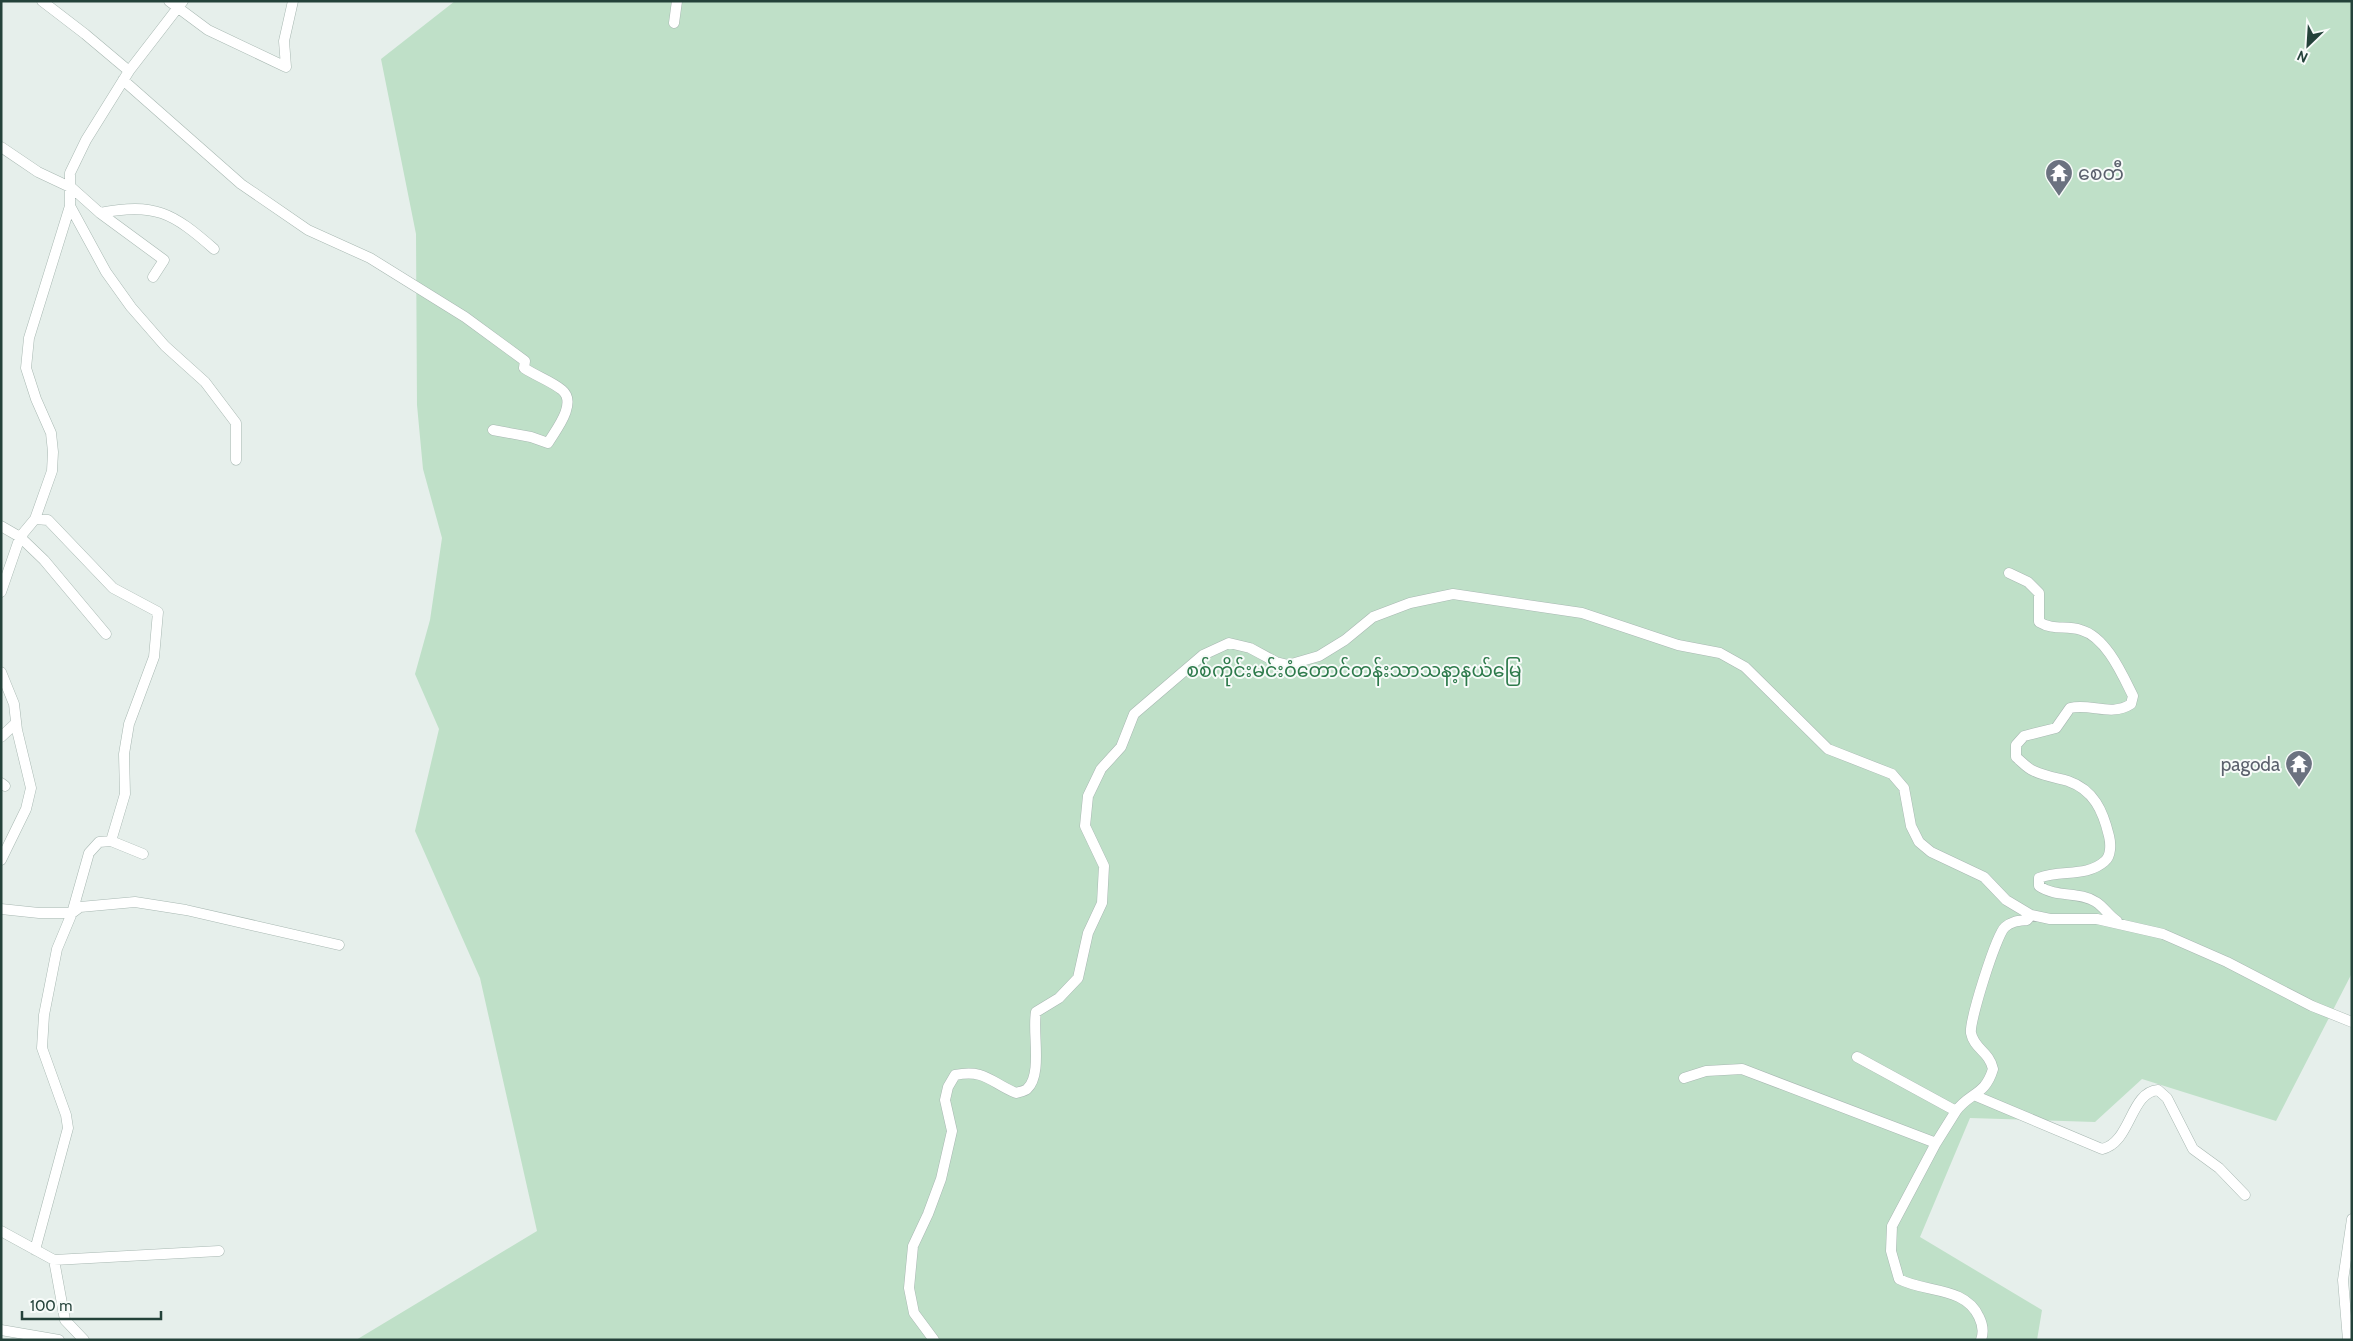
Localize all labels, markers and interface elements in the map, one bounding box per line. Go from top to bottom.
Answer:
north arrow [2283,20,2333,70]
text: N [2294,47,2311,67]
temple icon: စေတီ [2044,158,2074,197]
place label: စေတီ [2078,159,2124,185]
park label: စစ်ကိုင်းမင်းဝံတောင်တန်းသာသနာ့နယ်မြေ [1186,656,1522,687]
temple icon: pagoda [2284,749,2314,788]
place label: pagoda [2221,753,2280,776]
scale bar [22,1288,161,1320]
text: 100 m [30,1297,72,1315]

